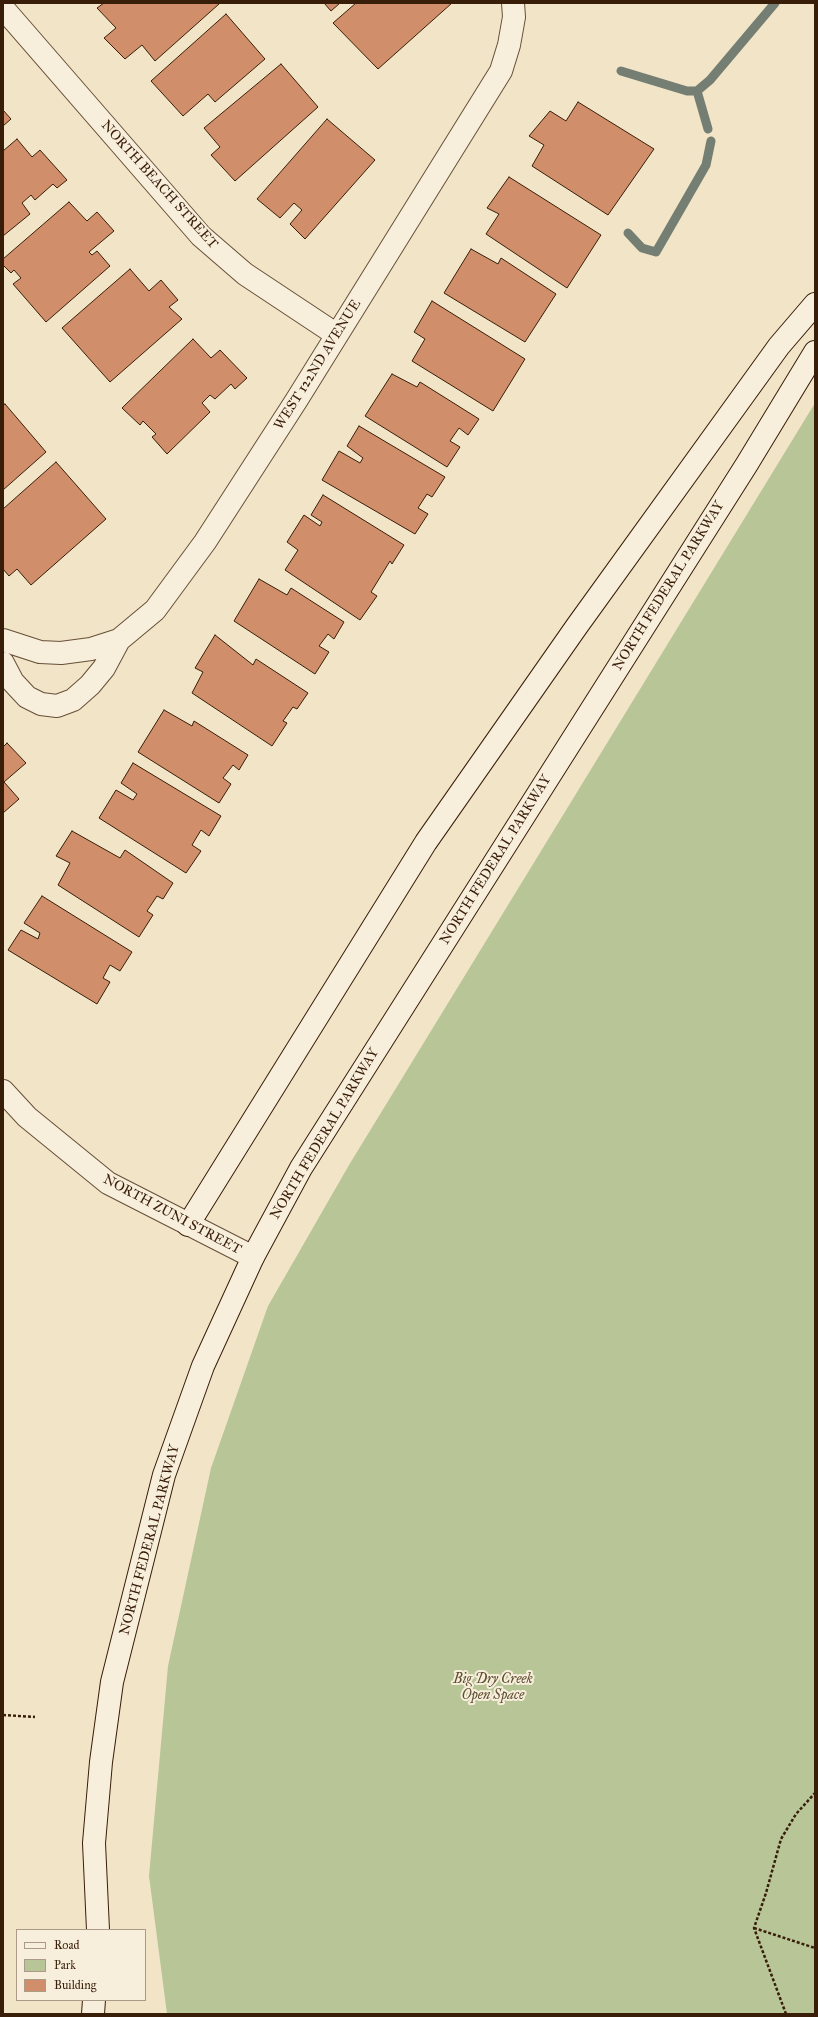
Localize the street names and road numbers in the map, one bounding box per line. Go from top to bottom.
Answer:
street label: NORTH BEACH STREET [97,117,221,253]
street label: WEST 122ND AVENUE [271,297,365,433]
street label: NORTH FEDERAL PARKWAY [610,498,728,674]
street label: NORTH FEDERAL PARKWAY [437,772,555,948]
street label: NORTH FEDERAL PARKWAY [267,1045,383,1223]
street label: NORTH ZUNI STREET [100,1171,244,1259]
street label: NORTH FEDERAL PARKWAY [116,1443,184,1637]

